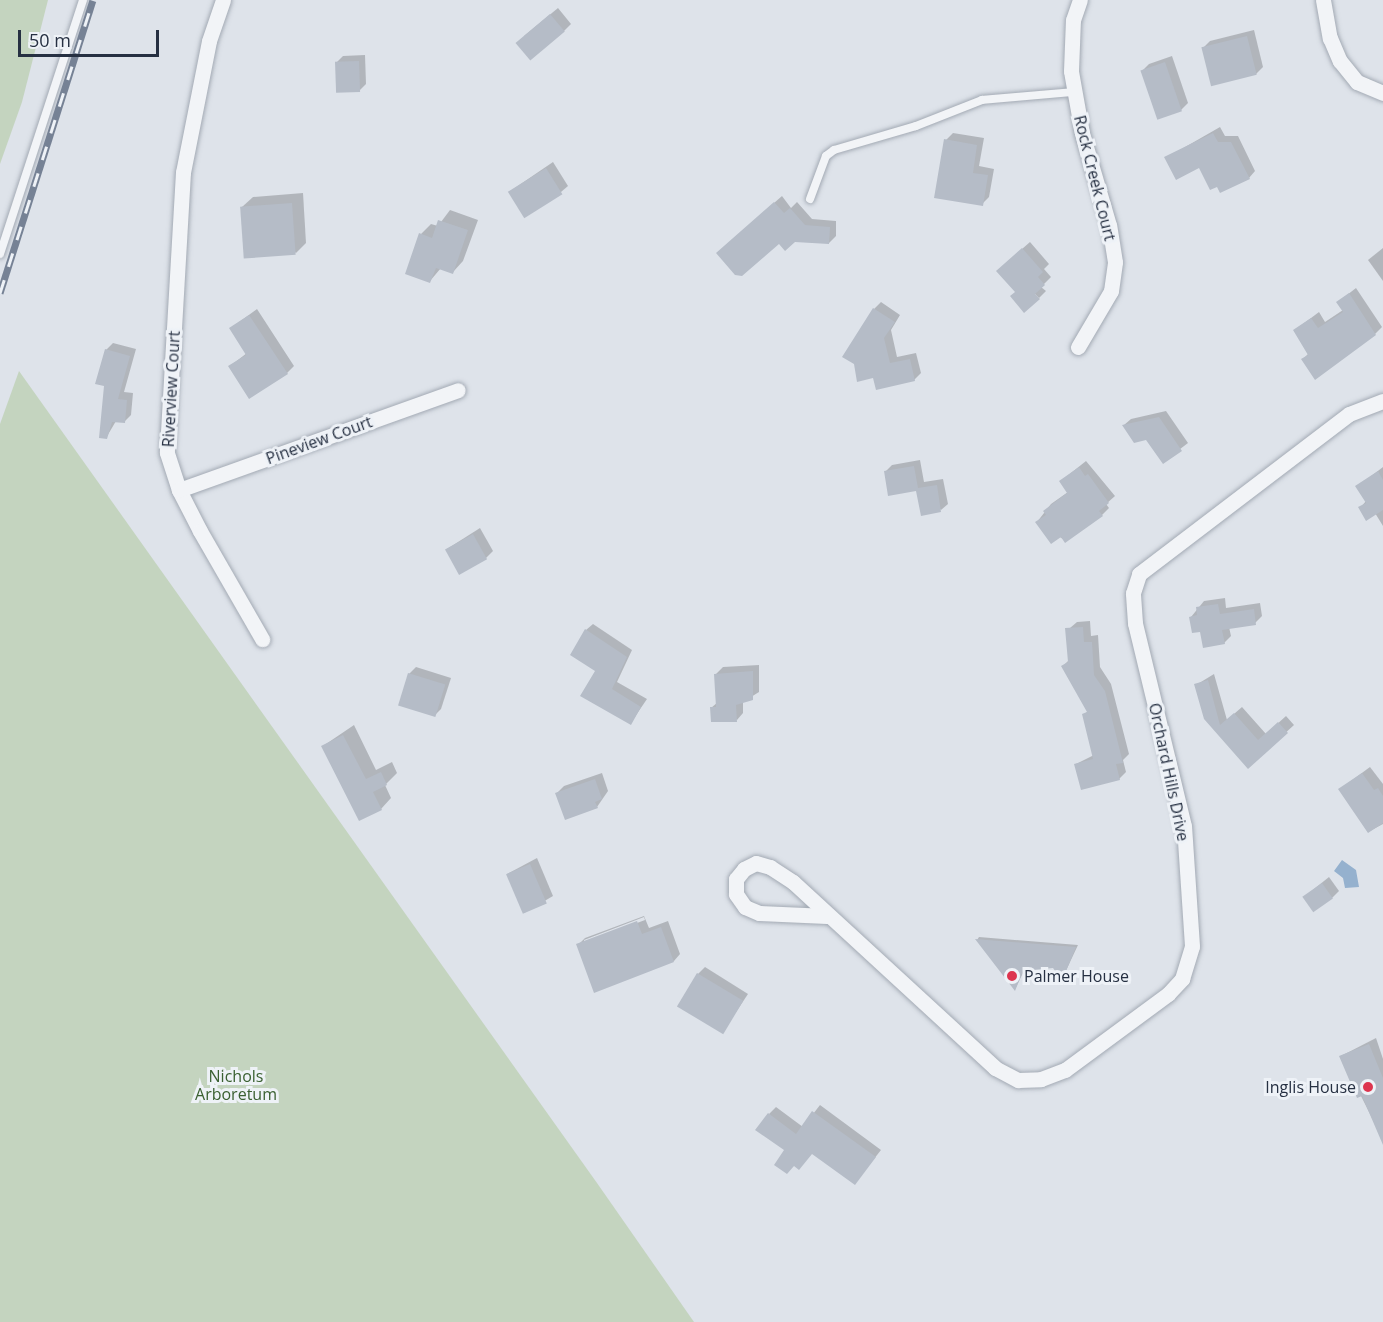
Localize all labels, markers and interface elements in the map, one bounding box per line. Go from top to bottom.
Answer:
scale bar [21,18,162,56]
text: 50 m [29,28,71,52]
street label: Rock Creek Court [1070,113,1120,243]
street label: Riverview Court [158,330,184,448]
street label: Pineview Court [263,412,375,468]
street label: Orchard Hills Drive [1145,701,1193,843]
place label: Palmer House [1024,966,1129,986]
marker: Palmer House [1005,969,1019,983]
park label: Nichols Arboretum [195,1066,277,1104]
place label: Inglis House [1265,1077,1356,1097]
marker: Inglis House [1361,1080,1375,1094]

